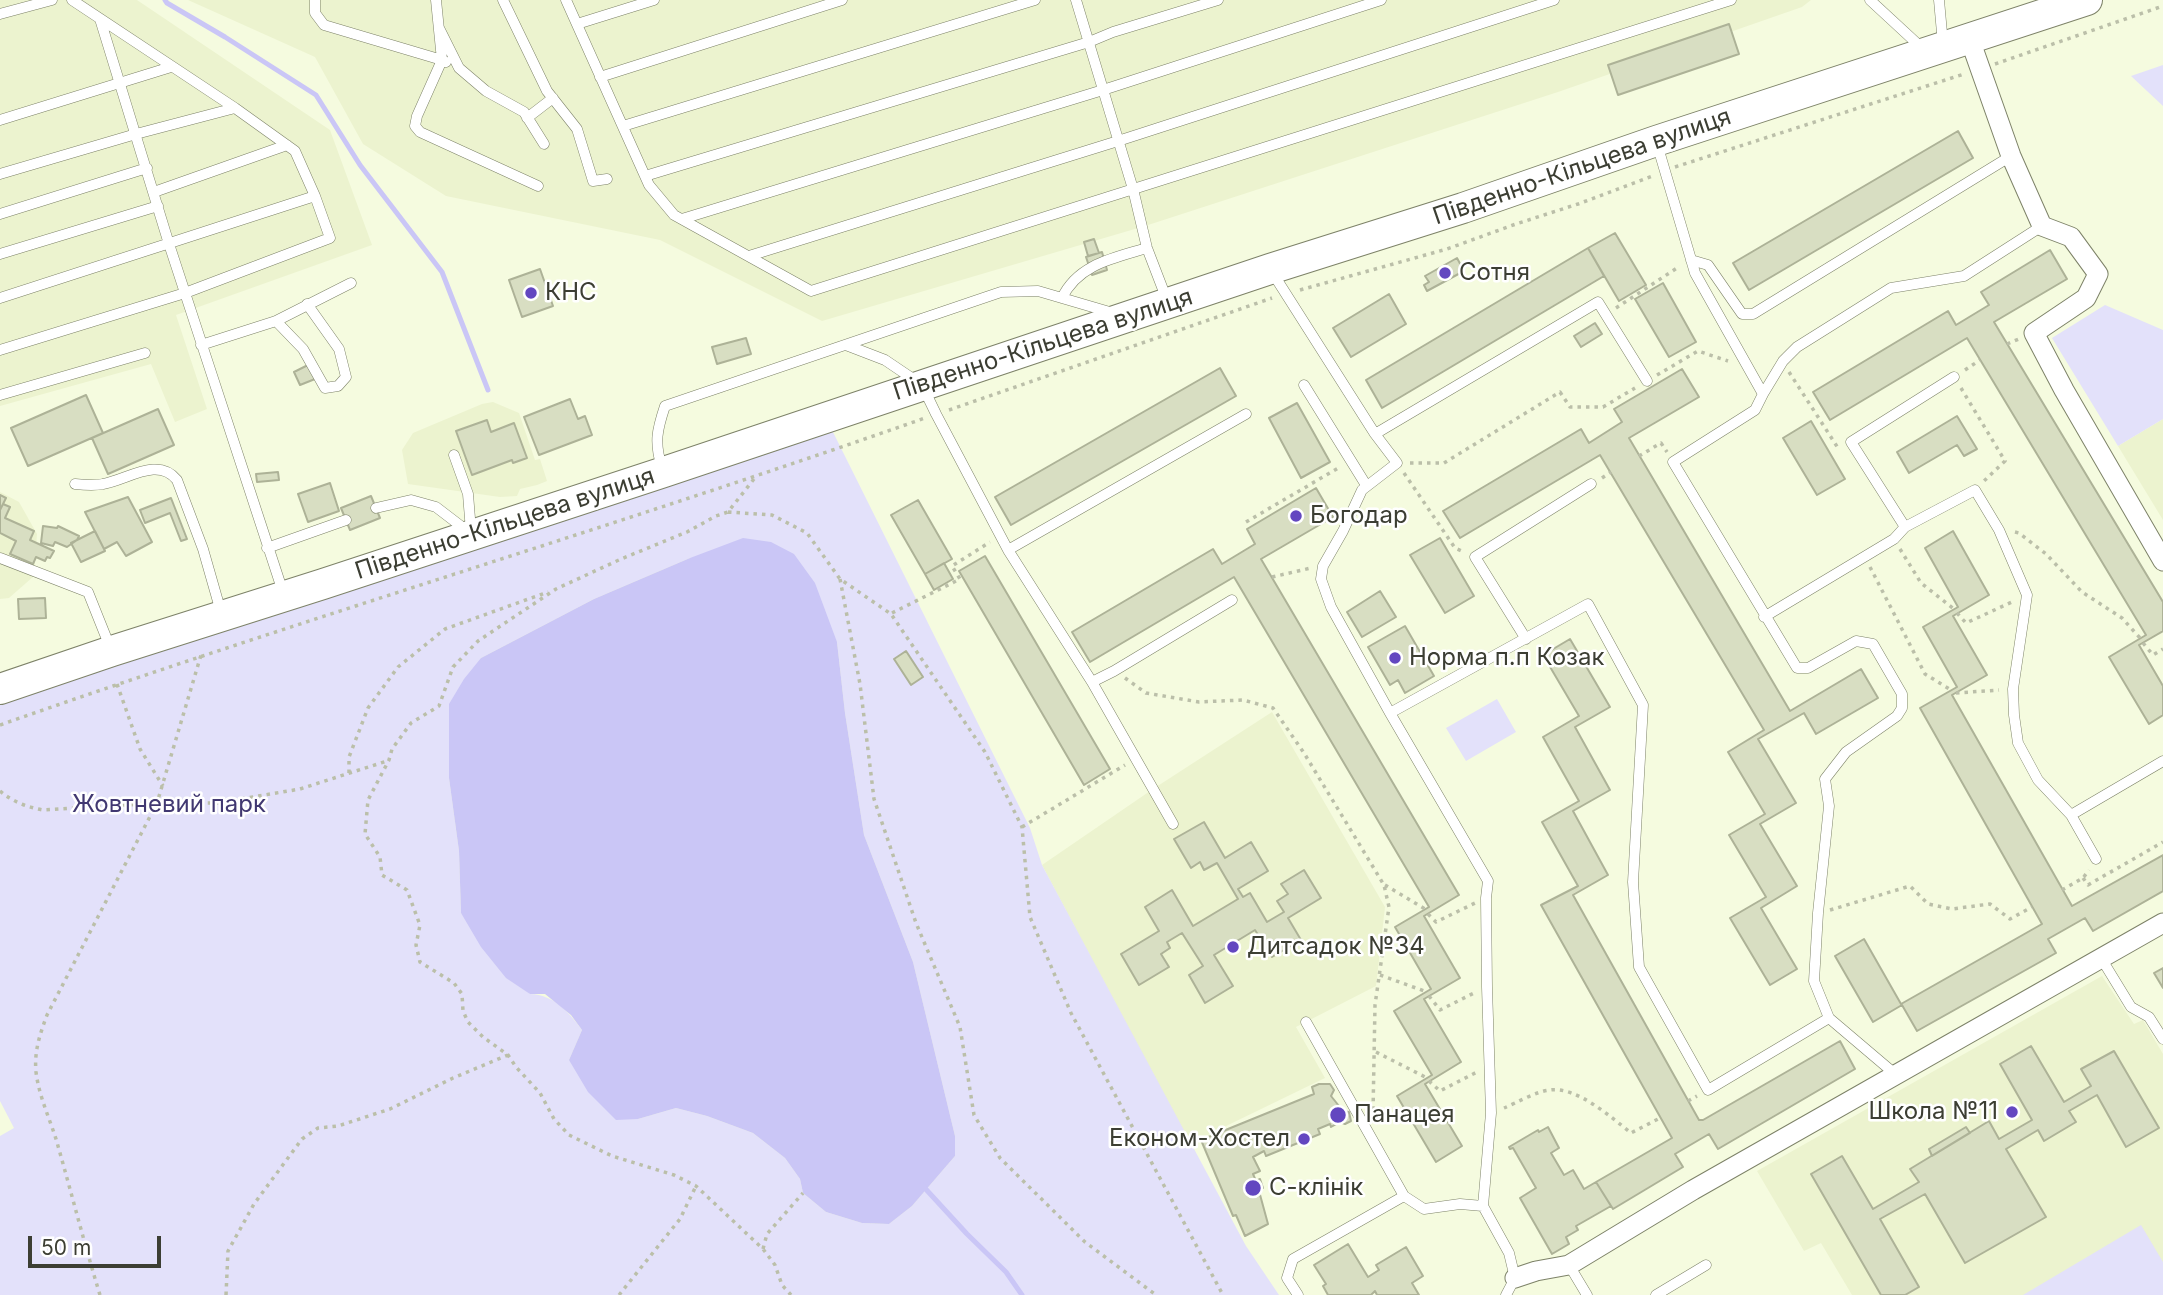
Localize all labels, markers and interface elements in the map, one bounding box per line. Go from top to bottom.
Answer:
street label: Південно-Кільцева вулиця [1429,102,1735,232]
place label: Сотня [1459,259,1530,287]
marker: Сотня [1437,265,1453,281]
place label: КНС [545,279,596,307]
street label: Південно-Кільцева вулиця [890,283,1196,407]
marker: КНС [523,285,539,301]
street label: Південно-Кільцева вулиця [352,462,658,586]
place label: Богодар [1310,502,1408,530]
marker: Богодар [1288,508,1304,524]
place label: Норма п.п Козак [1409,644,1604,672]
marker: Норма п.п Козак [1387,650,1403,666]
park label: Жовтневий парк [72,791,266,819]
place label: Дитсадок №34 [1247,933,1425,961]
marker: Дитсадок №34 [1225,939,1241,955]
place label: Школа №11 [1868,1098,1998,1126]
place label: Панацея [1354,1101,1455,1129]
marker: Школа №11 [2004,1104,2020,1120]
marker: Панацея [1328,1105,1348,1125]
place label: Економ-Хостел [1109,1125,1290,1153]
marker: Економ-Хостел [1296,1131,1312,1147]
place label: С-клінік [1269,1174,1363,1202]
marker: С-клінік [1243,1178,1263,1198]
scale bar [32,1222,164,1266]
text: 50 m [41,1235,91,1260]

